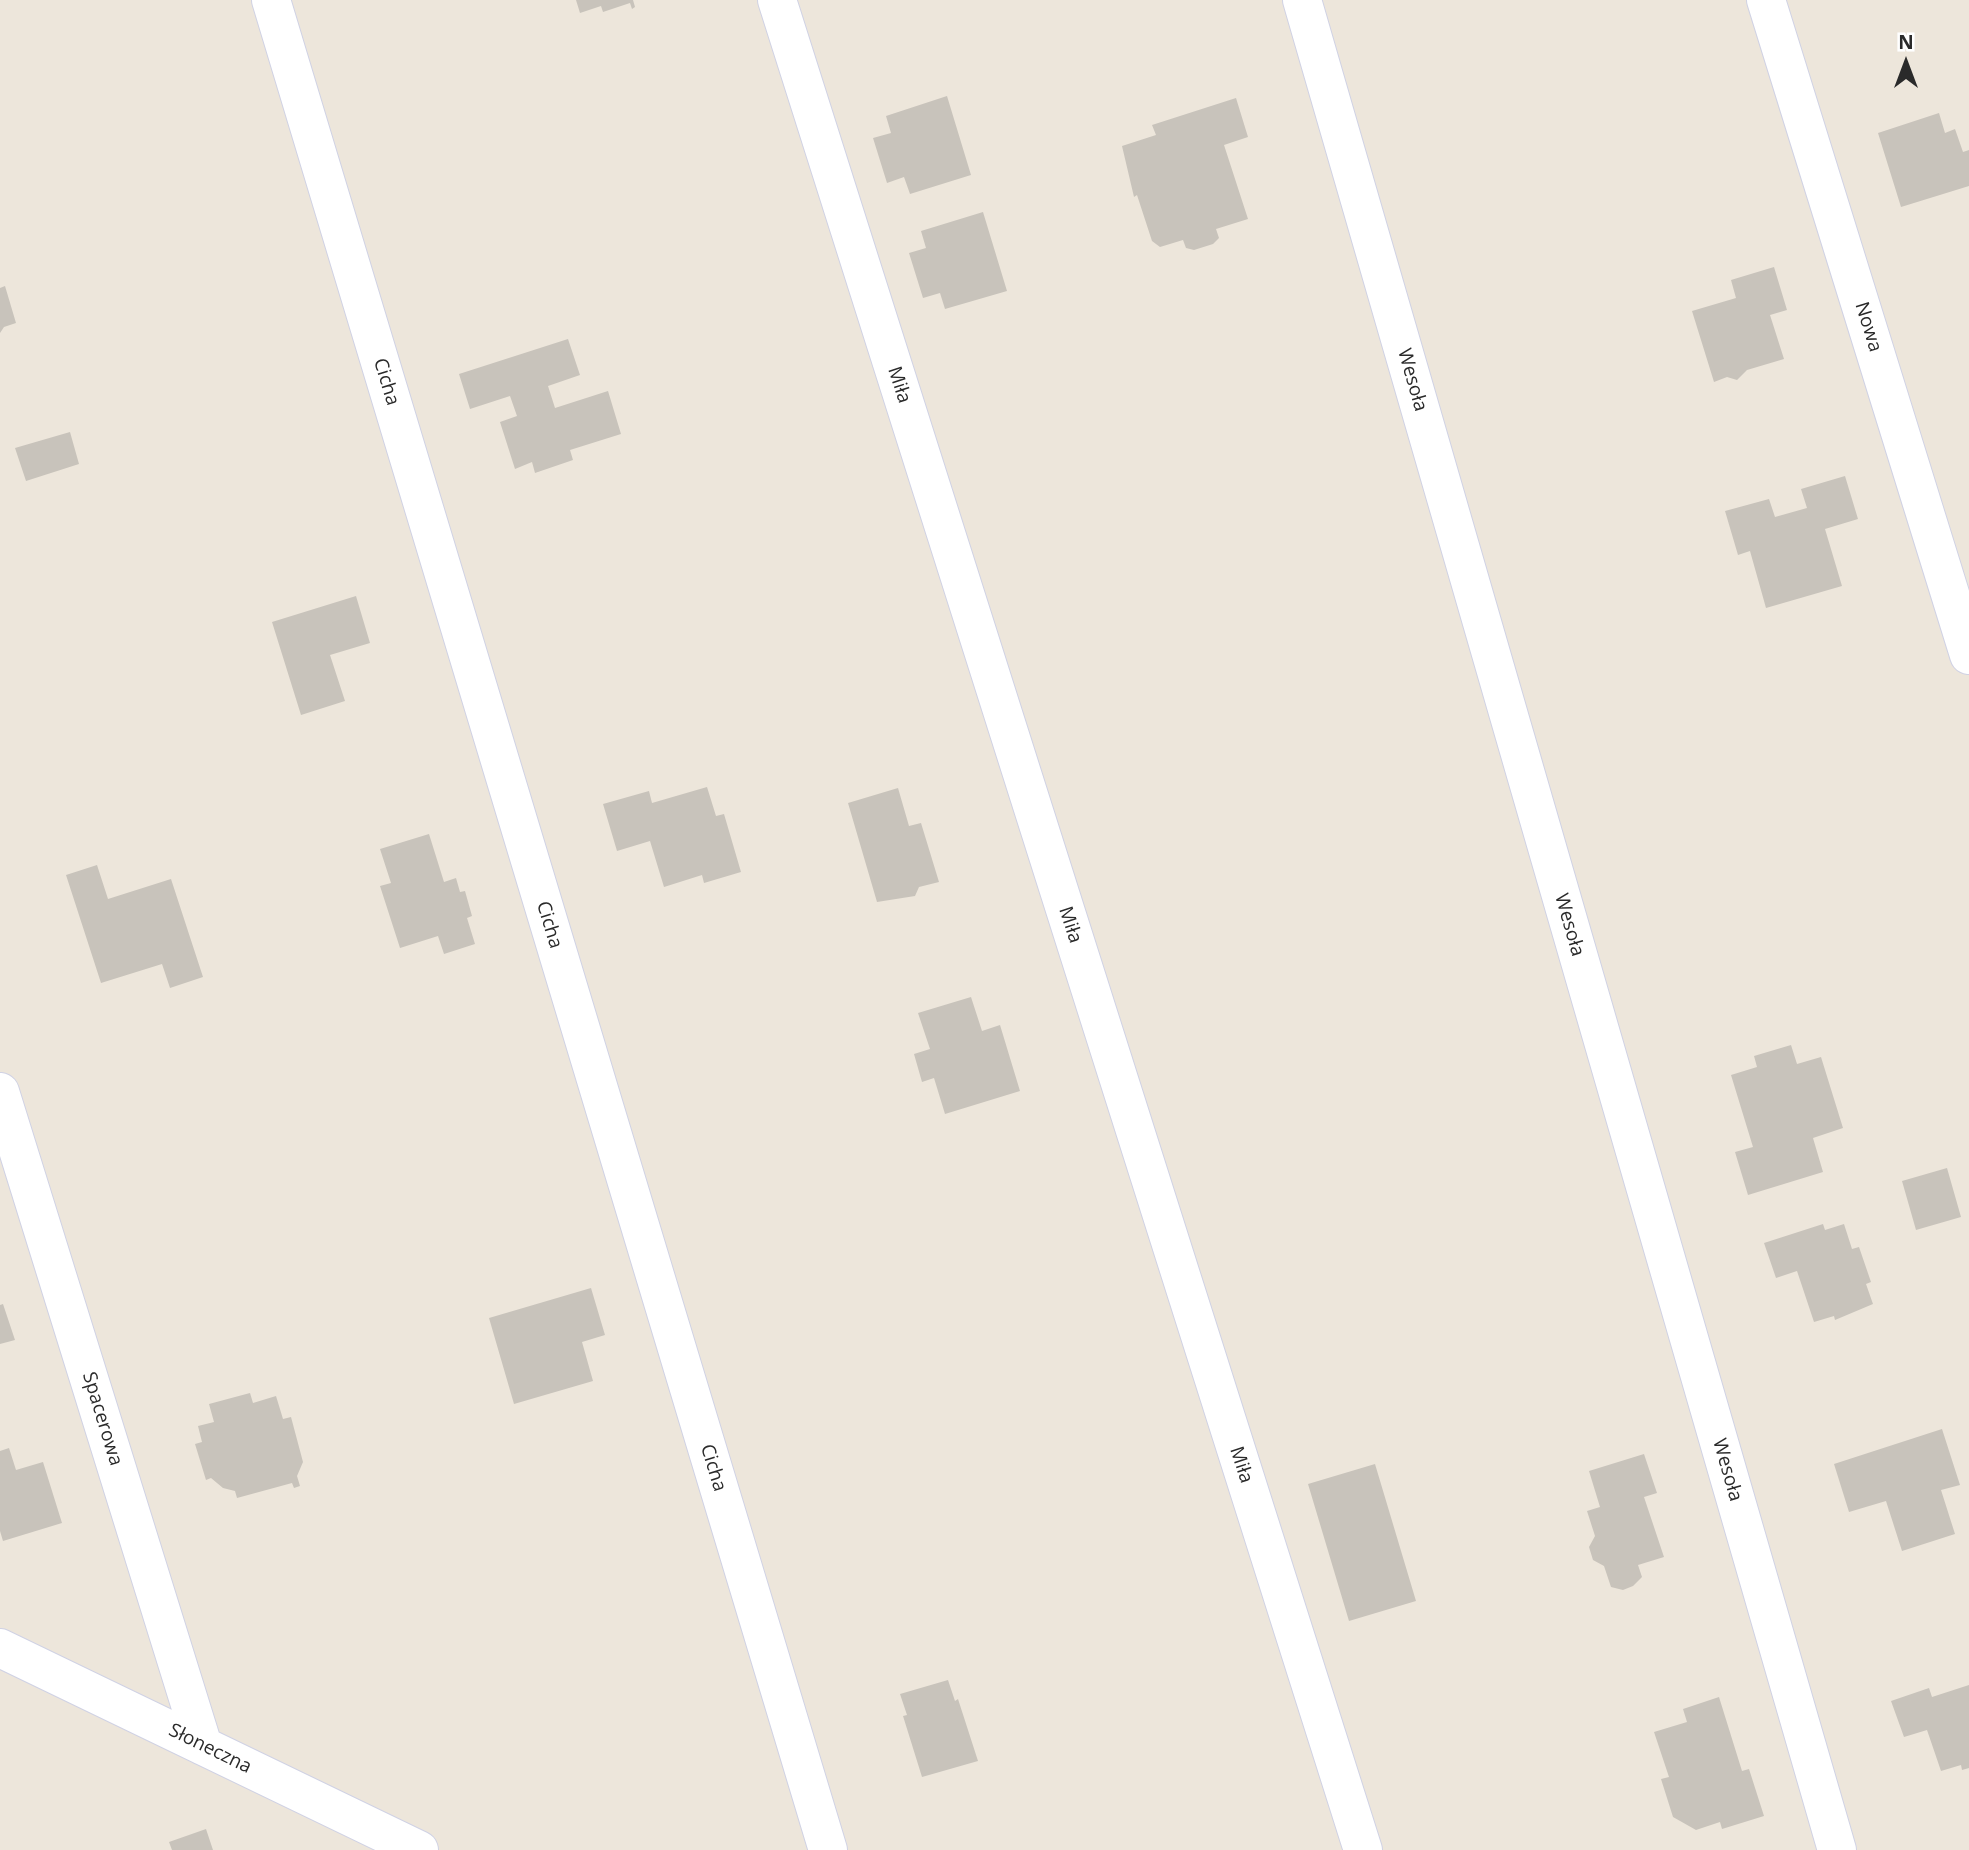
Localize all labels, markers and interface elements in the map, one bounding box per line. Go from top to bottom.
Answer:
north arrow [1871,28,1941,98]
text: N [1898,29,1914,55]
street label: Nowa [1850,299,1886,355]
street label: Wesoła [1392,346,1432,414]
street label: Cicha [368,356,404,408]
street label: Miła [882,364,916,406]
street label: Wesoła [1549,891,1589,959]
street label: Cicha [531,899,567,951]
street label: Miła [1053,904,1087,946]
street label: Spacerowa [77,1369,127,1469]
street label: Wesoła [1707,1436,1747,1504]
street label: Cicha [695,1442,731,1494]
street label: Miła [1224,1444,1258,1486]
street label: Słoneczna [165,1719,255,1779]

